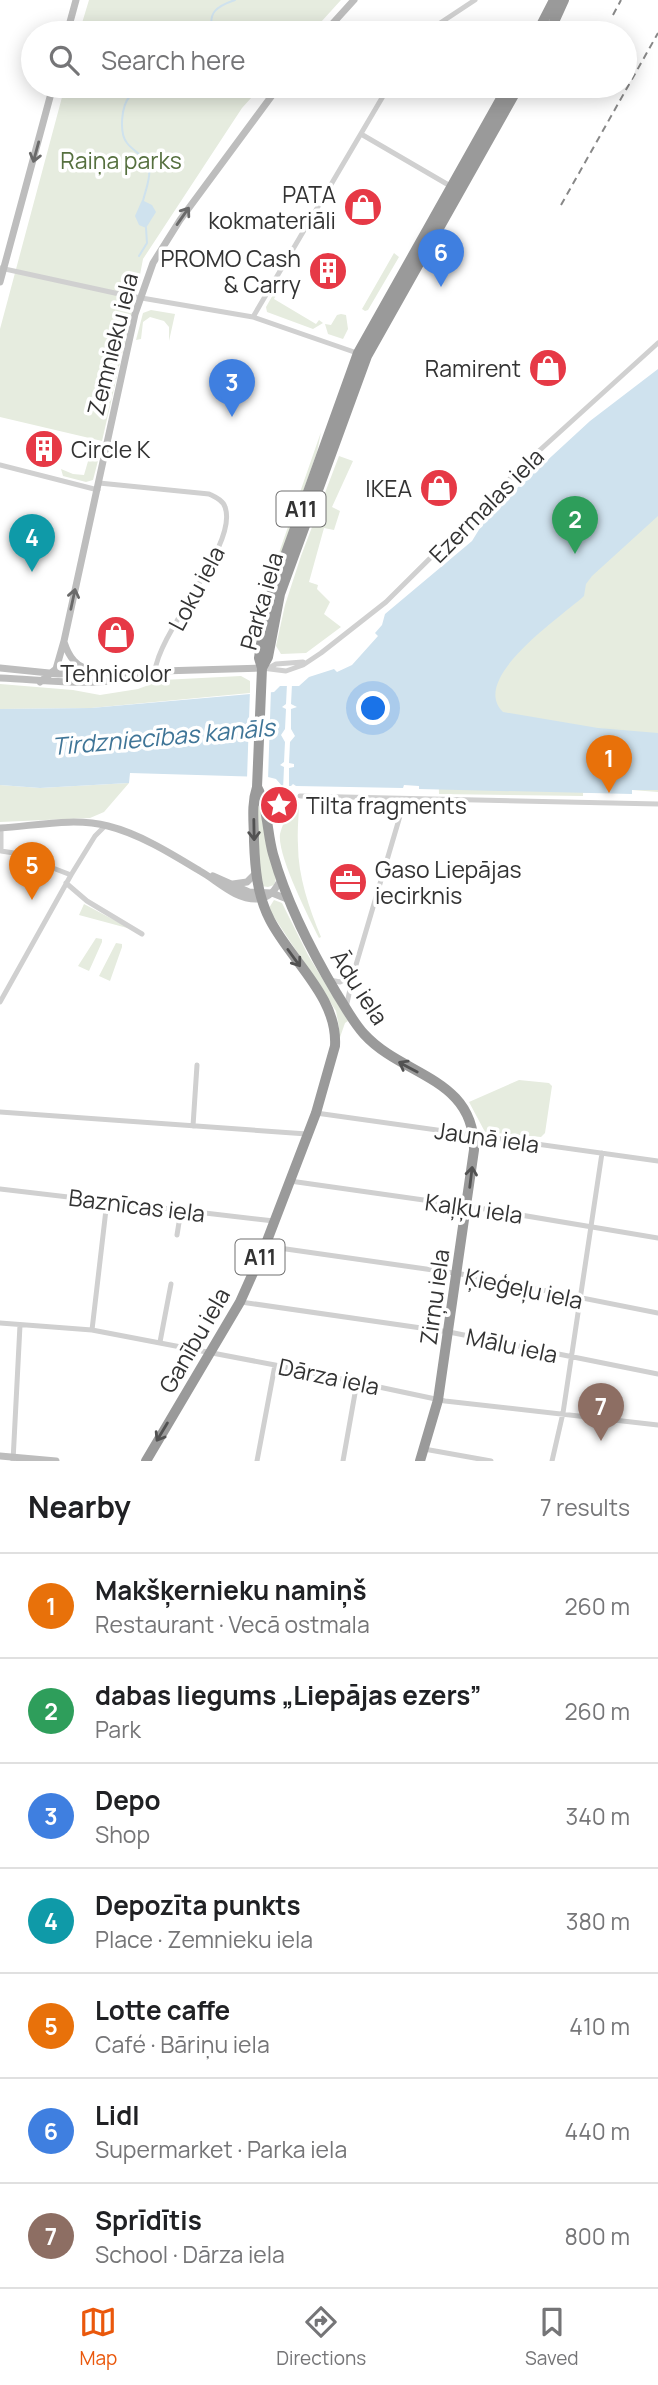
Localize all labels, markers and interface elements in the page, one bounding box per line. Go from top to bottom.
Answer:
search box [21,21,637,98]
icon: search [45,41,83,79]
text: Search here [101,42,246,78]
one-way arrow [28,140,41,162]
park label: Raiņa parks [60,144,182,176]
place label: PATA kokmateriāli [208,178,336,236]
shop icon: PATA kokmateriāli [342,186,384,228]
one-way arrow [176,207,190,226]
pin: 6 [418,229,464,287]
place label: PROMO Cash & Carry [160,242,301,300]
building icon: PROMO Cash & Carry [307,250,349,292]
street label: Zemnieku iela [79,269,145,419]
shop icon: Ramirent [527,347,569,389]
place label: Ramirent [425,352,521,384]
pin: 3 [209,359,255,417]
building icon: Circle K [23,428,65,470]
place label: Circle K [71,433,151,465]
street label: Ezermalas iela [422,441,550,569]
shop icon: IKEA [418,467,460,509]
place label: IKEA [365,472,412,504]
road number: A11 [276,491,326,526]
pin: 2 [552,496,598,554]
pin: 4 [9,514,55,572]
street label: Loku iela [160,540,232,636]
street label: Parka iela [232,548,290,654]
one-way arrow [68,588,81,610]
shop icon: Tehnicolor [95,614,137,656]
place label: Tehnicolor [60,657,172,689]
your location [356,691,390,725]
water label: Tirdzniecības kanāls [50,710,278,762]
pin: 1 [586,735,632,793]
place icon: Tilta fragments [258,784,300,826]
place label: Tilta fragments [306,789,467,821]
one-way arrow [247,818,261,841]
pin: 5 [9,842,55,900]
place label: Gaso Liepājas iecirknis [375,853,522,911]
office icon: Gaso Liepājas iecirknis [327,861,369,903]
street label: Ādu iela [324,943,396,1031]
one-way arrow [287,948,301,967]
one-way arrow [399,1060,419,1074]
street label: Jaunā iela [433,1114,541,1160]
one-way arrow [464,1166,477,1189]
street label: Baznīcas iela [67,1181,207,1229]
street label: Kaļķu iela [423,1185,525,1231]
road number: A11 [236,1240,284,1274]
street label: Zirņu iela [411,1247,457,1347]
street label: Ķieģeļu iela [462,1260,586,1316]
street label: Ganību iela [151,1281,237,1399]
street label: Mālu iela [463,1320,561,1370]
street label: Dārza iela [276,1350,382,1402]
pin: 7 [578,1383,624,1441]
one-way arrow [155,1422,169,1442]
text: Nearby [28,1486,131,1527]
text: 7 results [540,1491,630,1523]
text: Makšķernieku namiņš [95,1572,367,1608]
text: 1 [46,1590,56,1622]
text: 260 m [564,1590,630,1622]
text: Restaurant · Vecā ostmala [95,1608,370,1640]
text: dabas liegums „Liepājas ezers” [95,1677,481,1713]
text: 2 [44,1695,58,1727]
text: 260 m [564,1695,630,1727]
text: Park [95,1713,141,1745]
text: Depo [95,1782,161,1818]
text: 3 [44,1800,58,1832]
text: 340 m [566,1800,630,1832]
text: Shop [95,1818,150,1850]
text: Depozīta punkts [95,1887,301,1923]
text: 4 [44,1905,58,1937]
text: 380 m [566,1905,630,1937]
text: Place · Zemnieku iela [95,1923,313,1955]
text: Lotte caffe [95,1992,230,2028]
text: 5 [44,2010,58,2042]
text: 410 m [569,2010,630,2042]
text: Café · Bāriņu iela [95,2028,270,2060]
text: Lidl [95,2097,140,2133]
text: 6 [44,2115,58,2147]
text: 440 m [565,2115,630,2147]
text: Supermarket · Parka iela [95,2133,347,2165]
text: Sprīdītis [95,2202,202,2238]
text: 7 [45,2220,57,2252]
text: 800 m [564,2220,630,2252]
text: School · Dārza iela [95,2238,285,2270]
tab: Map [79,2303,117,2371]
tab: Directions [276,2303,366,2371]
tab: Saved [525,2303,579,2371]

